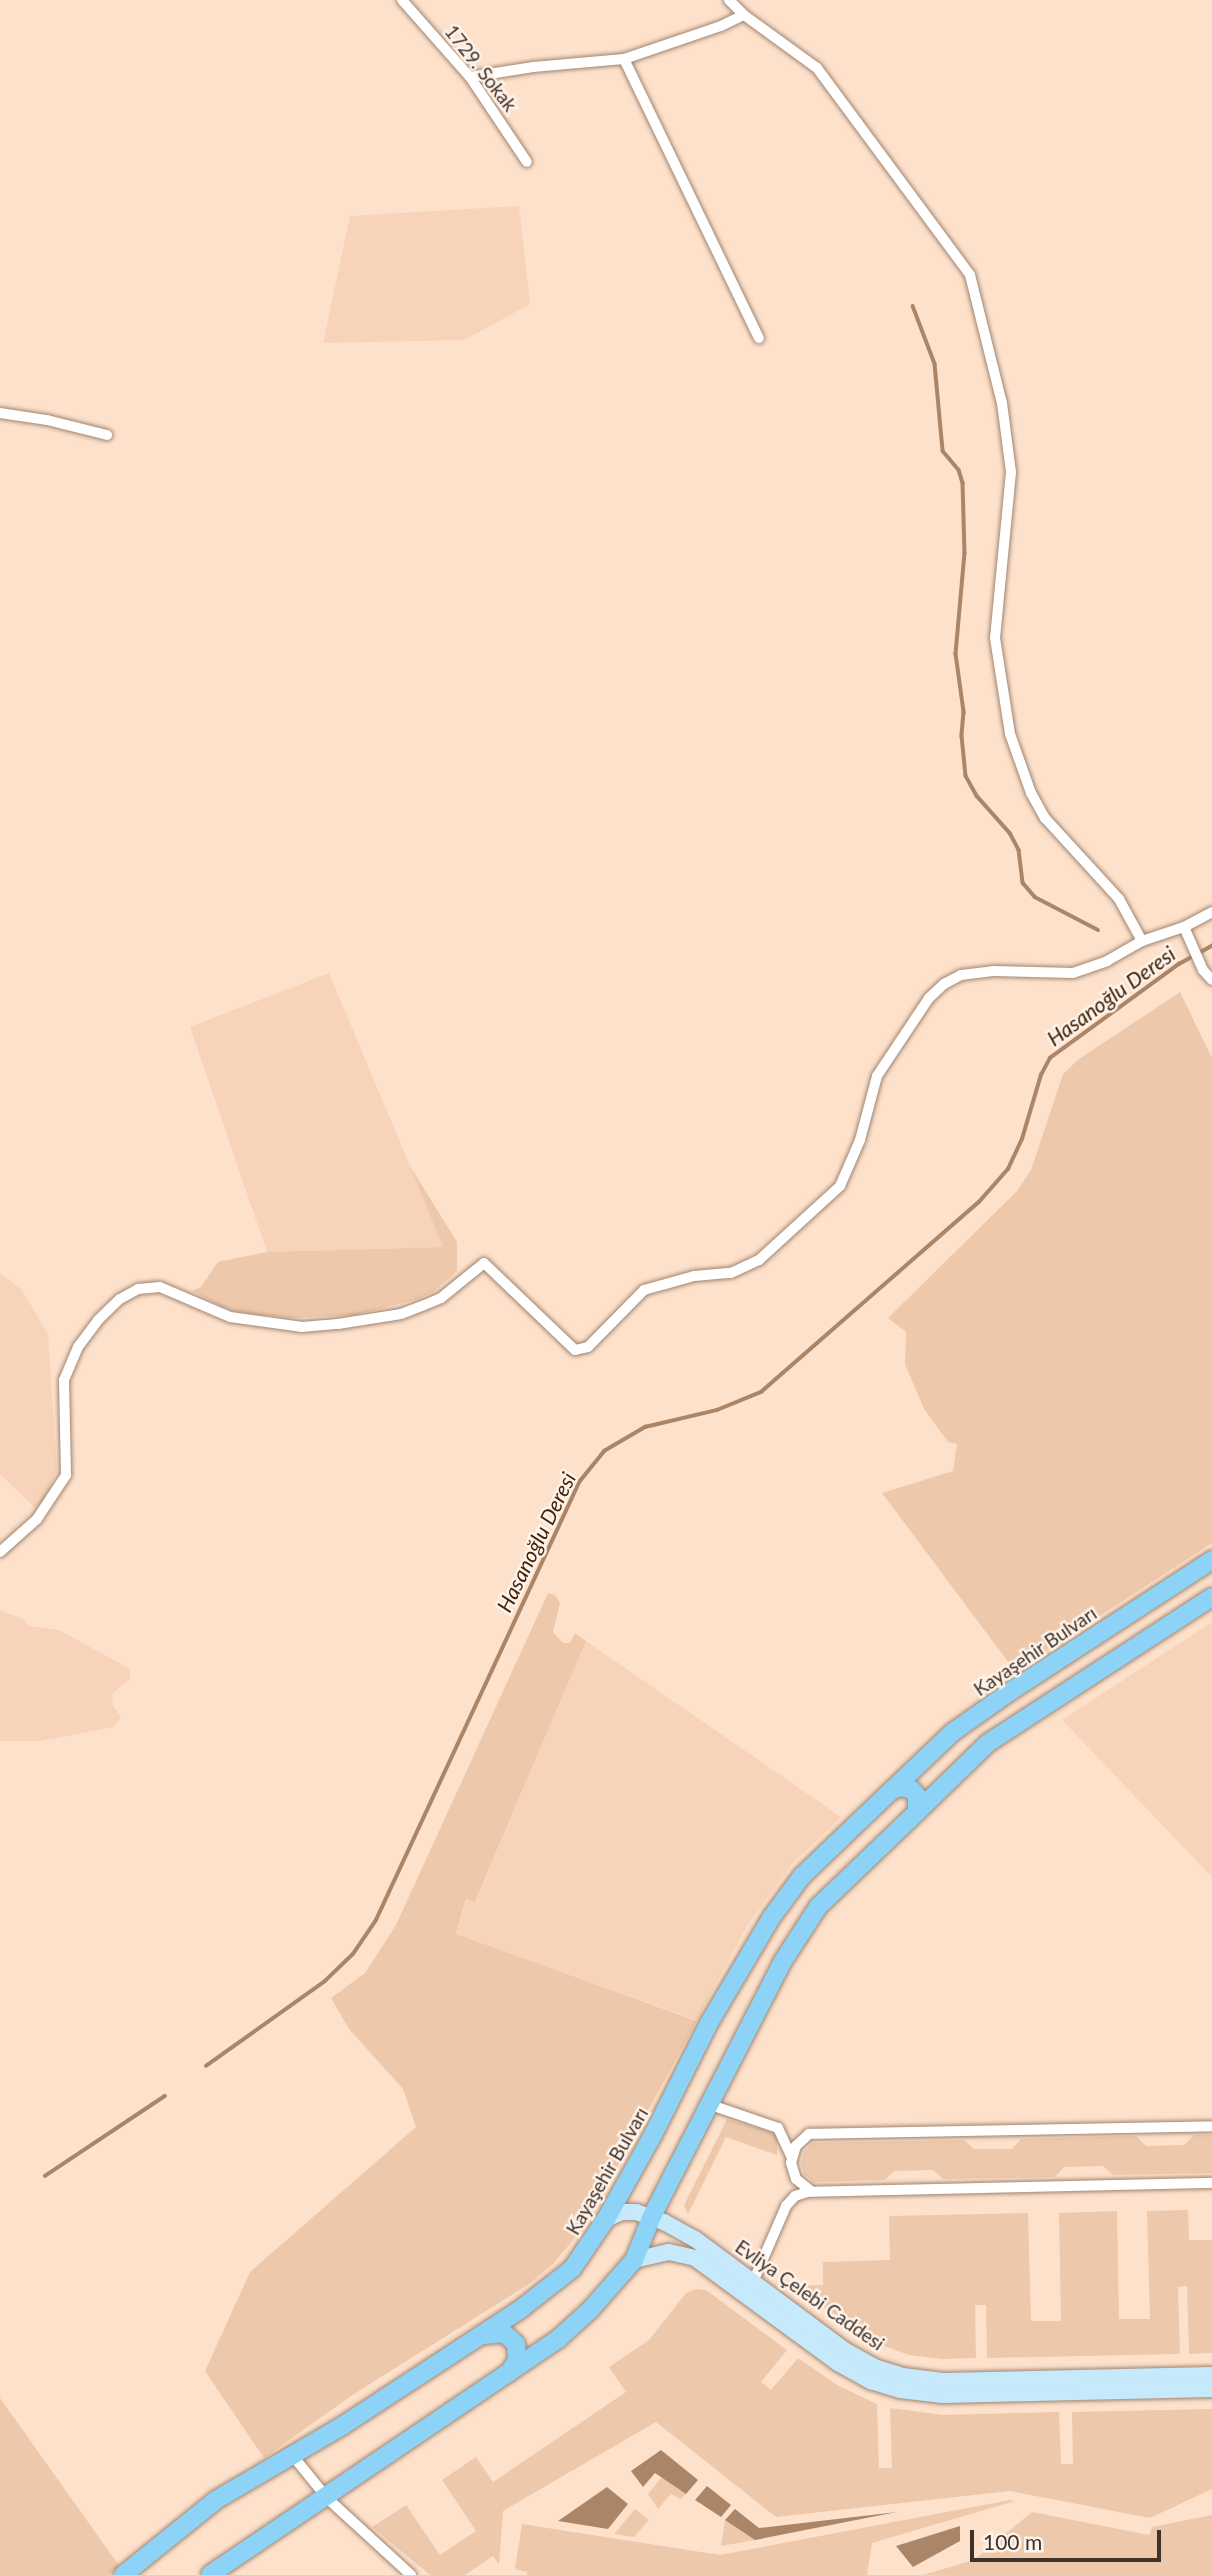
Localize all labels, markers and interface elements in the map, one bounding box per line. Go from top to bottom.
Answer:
street label: 1729. Sokak [440,20,522,116]
water label: Hasanoğlu Deresi [1042,941,1180,1051]
water label: Hasanoğlu Deresi [491,1468,581,1616]
street label: Kayaşehir Bulvarı [969,1601,1101,1701]
street label: Kayaşehir Bulvarı [561,2103,653,2239]
street label: Evliya Çelebi Caddesi [731,2235,889,2355]
scale bar [974,2516,1165,2560]
text: 100 m [983,2529,1042,2554]

